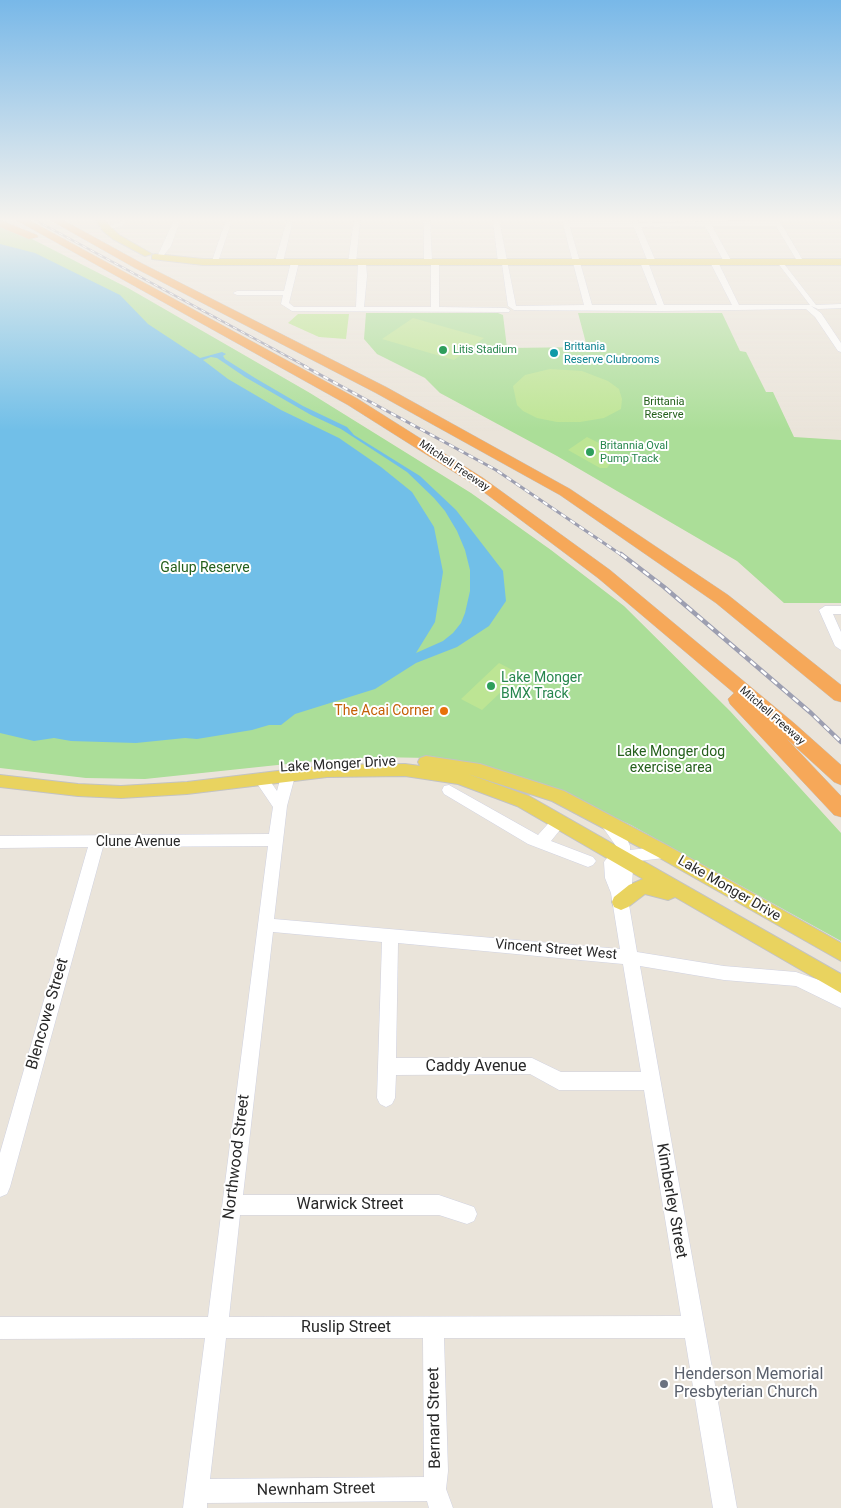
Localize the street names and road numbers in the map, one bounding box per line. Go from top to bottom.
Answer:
street label: Mitchell Freeway [416,438,492,494]
street label: Mitchell Freeway [737,684,807,748]
street label: Lake Monger Drive [280,754,396,776]
street label: Clune Avenue [96,834,180,850]
street label: Lake Monger Drive [675,853,783,925]
street label: Vincent Street West [494,936,618,964]
street label: Blencowe Street [23,956,73,1072]
street label: Caddy Avenue [425,1057,527,1077]
street label: Northwood Street [220,1093,254,1221]
street label: Kimberley Street [651,1142,691,1260]
street label: Warwick Street [297,1195,403,1215]
street label: Ruslip Street [301,1318,391,1338]
street label: Bernard Street [425,1367,445,1469]
street label: Newnham Street [257,1479,375,1501]

